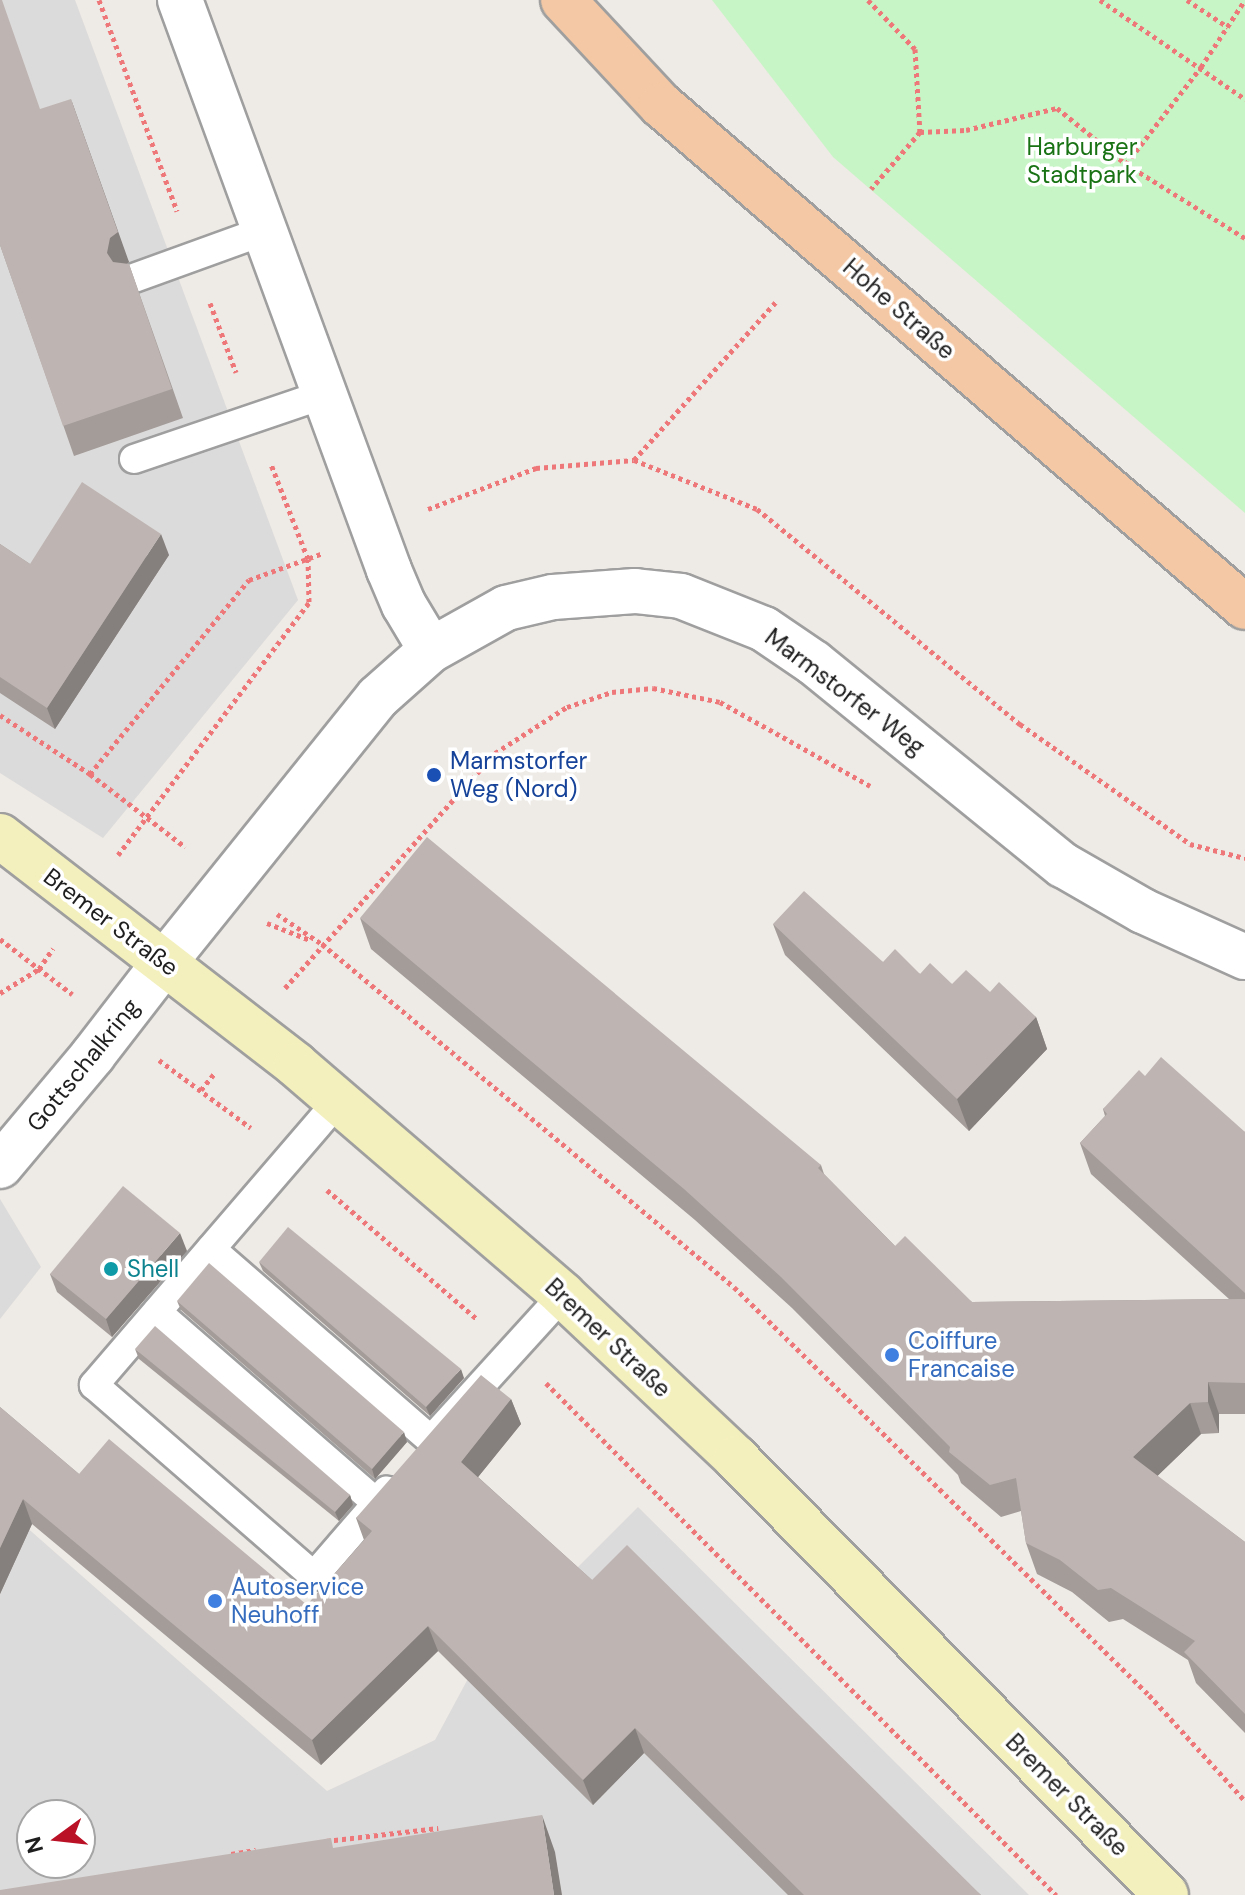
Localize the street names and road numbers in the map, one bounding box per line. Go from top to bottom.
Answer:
street label: Hohe Straße [837,253,961,365]
street label: Marmstorfer Weg [759,623,931,761]
street label: Bremer Straße [38,862,184,982]
street label: Gottschalkring [21,993,145,1137]
street label: Bremer Straße [539,1272,677,1404]
street label: Bremer Straße [1000,1728,1134,1862]

